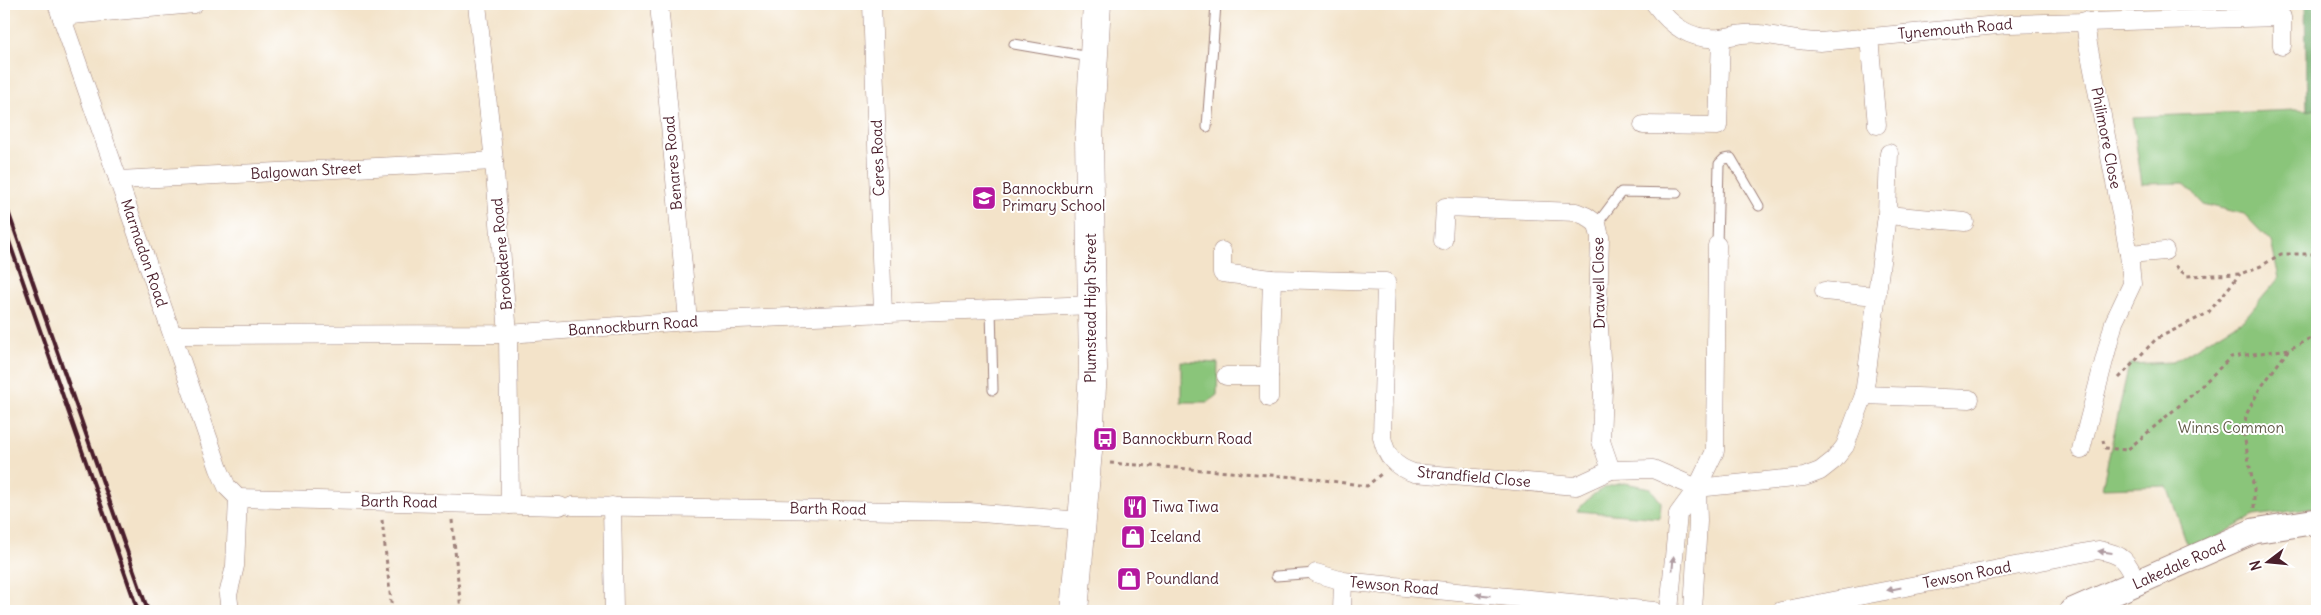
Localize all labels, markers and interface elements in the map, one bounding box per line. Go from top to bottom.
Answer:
street label: Tynemouth Road [1897,14,2013,43]
street label: Philimore Close [2087,85,2126,190]
street label: Benares Road [659,115,686,211]
street label: Ceres Road [867,119,888,197]
street label: Balgowan Street [250,158,362,183]
place label: Bannockburn Primary School [1002,179,1105,215]
school or university icon: Bannockburn Primary School [971,185,997,211]
street label: Marmadon Road [117,196,172,310]
street label: Brookdene Road [487,197,516,311]
street label: Plumstead High Street [1081,233,1100,383]
street label: Drawell Close [1588,237,1609,329]
street label: Bannockburn Road [567,311,699,340]
park label: Winns Common [2178,418,2284,437]
bus stop icon: Bannockburn Road [1092,426,1118,452]
place label: Bannockburn Road [1122,429,1252,448]
street label: Strandfield Close [1417,462,1532,491]
street label: Barth Road [360,491,438,512]
restaurant icon: Tiwa Tiwa [1122,494,1148,520]
place label: Tiwa Tiwa [1152,497,1219,516]
street label: Barth Road [789,498,867,519]
shop icon: Iceland [1120,524,1146,550]
place label: Iceland [1150,527,1201,546]
street label: Lakedale Road [2129,535,2228,594]
north arrow [2244,538,2294,588]
one-way arrow [2097,548,2113,556]
one-way arrow [1669,554,1677,570]
street label: Tewson Road [1921,557,2013,592]
text: N [2246,558,2265,573]
shop icon: Poundland [1116,566,1142,592]
place label: Poundland [1146,569,1219,588]
street label: Tewson Road [1349,572,1440,599]
one-way arrow [1886,585,1901,593]
one-way arrow [1475,590,1491,598]

